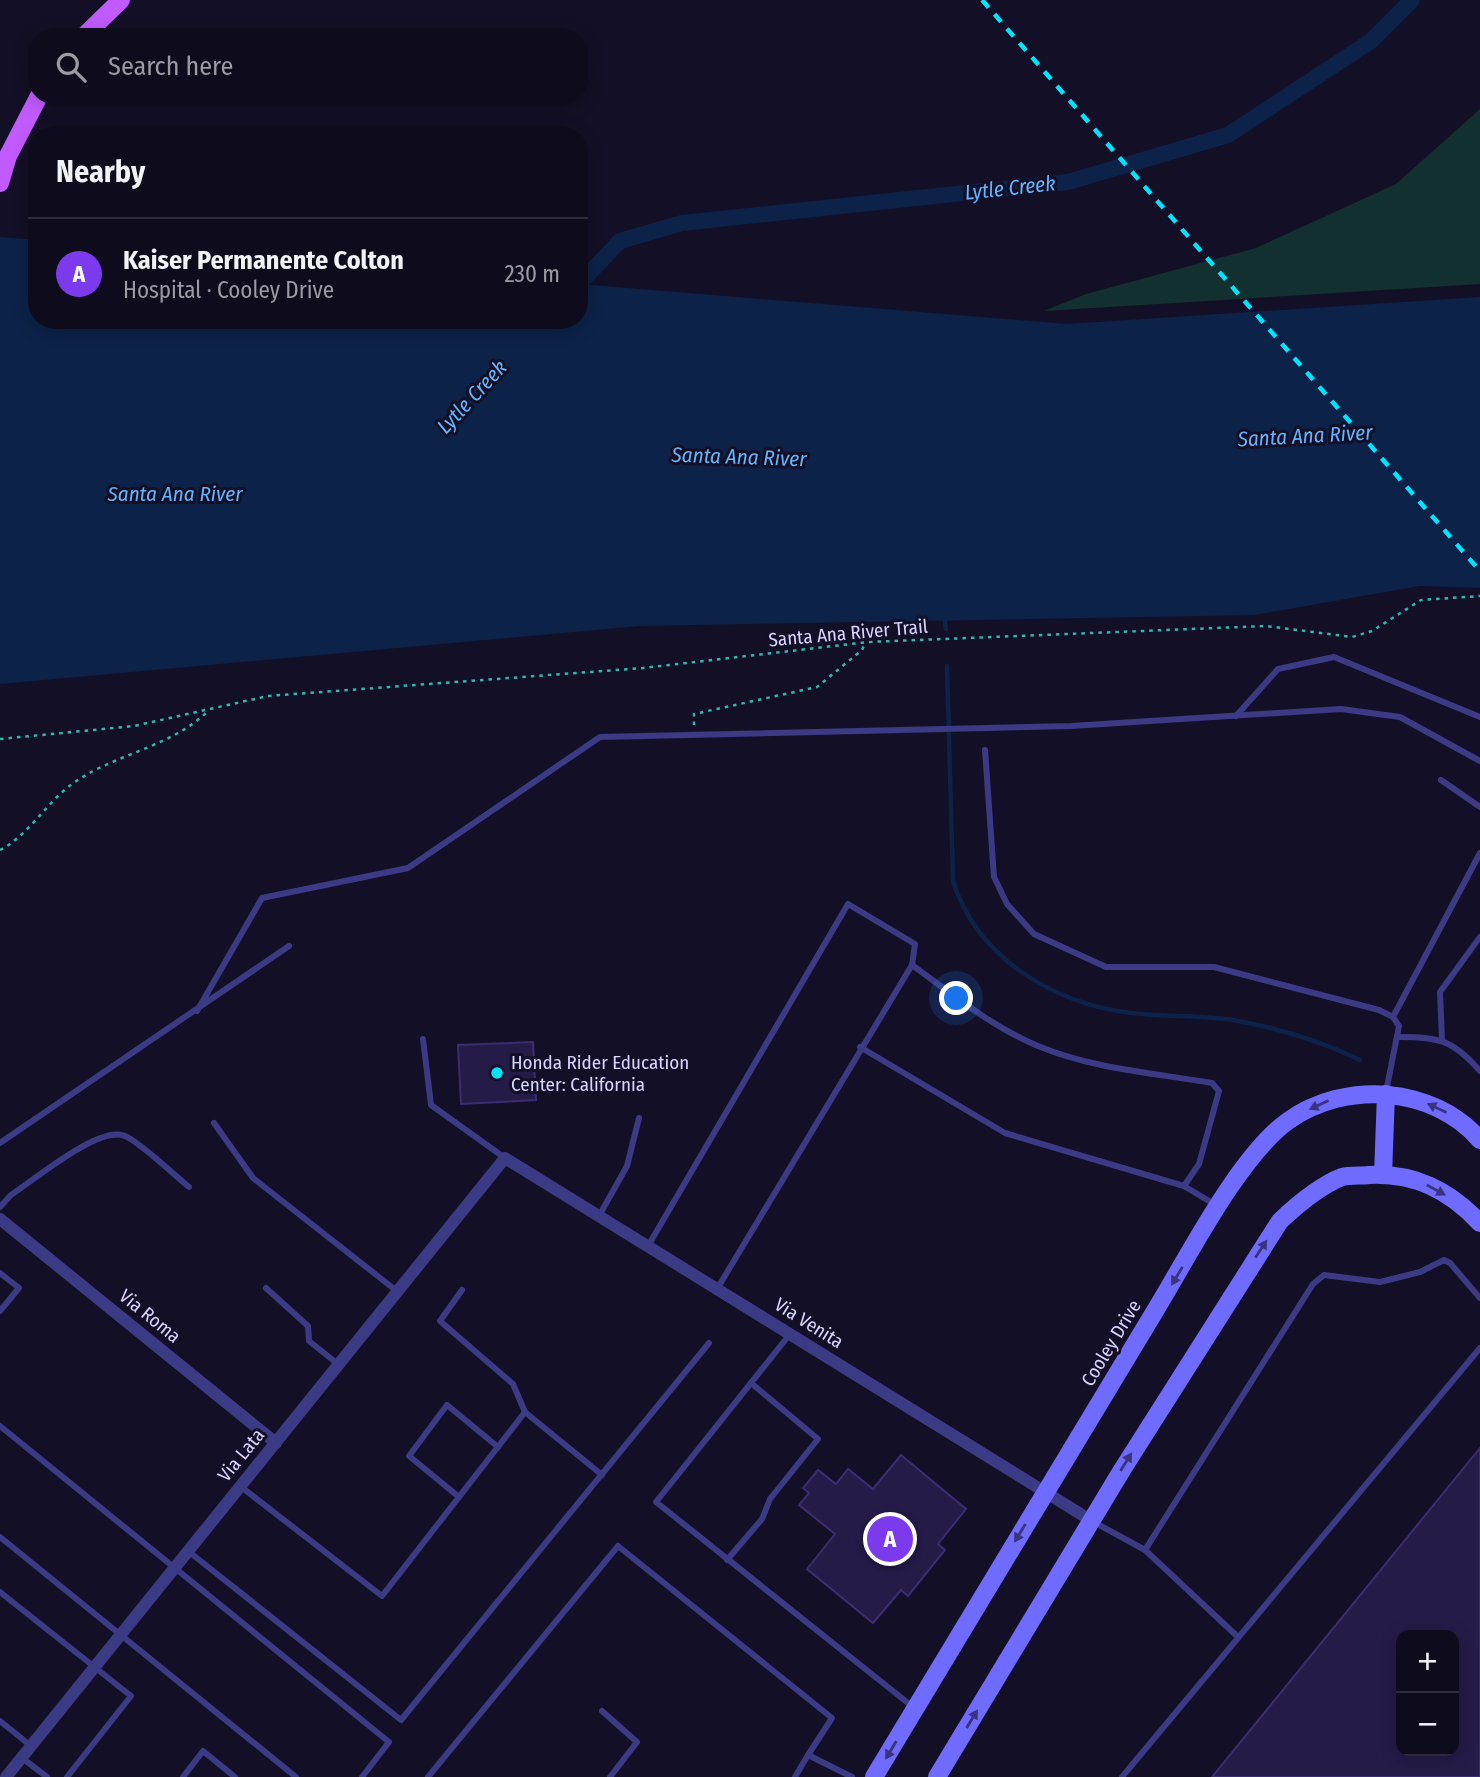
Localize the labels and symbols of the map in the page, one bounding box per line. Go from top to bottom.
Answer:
water label: Lytle Creek [963,170,1057,206]
water label: Lytle Creek [431,355,513,439]
water label: Santa Ana River [1236,419,1374,453]
water label: Santa Ana River [670,442,808,472]
water label: Santa Ana River [106,481,243,507]
street label: Santa Ana River Trail [767,615,929,651]
your location [939,981,973,1015]
place label: Honda Rider Education Center: California [511,1051,689,1096]
marker: Honda Rider Education Center: California [489,1065,505,1081]
one-way arrow [1309,1100,1329,1111]
one-way arrow [1427,1102,1447,1114]
one-way arrow [1426,1184,1446,1195]
one-way arrow [1254,1240,1268,1258]
one-way arrow [1170,1267,1183,1286]
street label: Via Roma [115,1284,185,1348]
street label: Via Venita [770,1293,848,1353]
street label: Cooley Drive [1076,1296,1146,1390]
street label: Via Lata [213,1424,269,1486]
one-way arrow [1120,1452,1133,1472]
pin: A [867,1513,913,1565]
one-way arrow [1014,1524,1026,1543]
one-way arrow [966,1709,978,1728]
one-way arrow [884,1740,897,1759]

